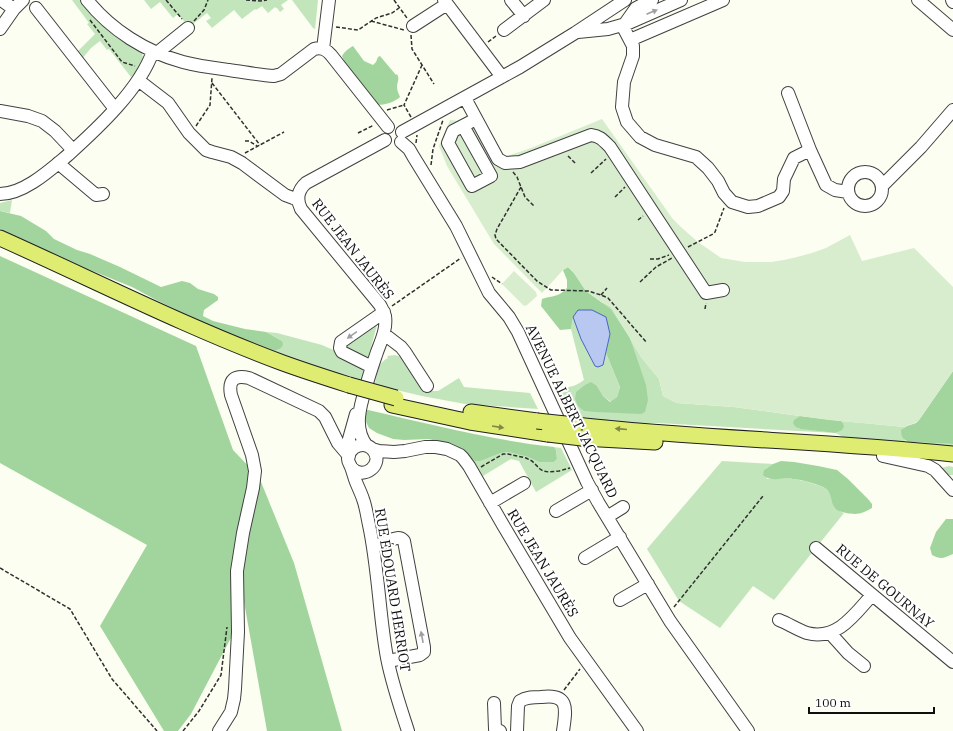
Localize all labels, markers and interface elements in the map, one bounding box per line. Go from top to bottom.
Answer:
one-way arrow [647,9,659,15]
street label: RUE JEAN JAURÈS [308,194,399,303]
street label: AVENUE ALBERT JACQUARD [522,321,622,501]
one-way arrow [347,330,357,338]
one-way arrow [492,424,504,430]
one-way arrow [615,426,627,433]
street label: RUE JEAN JAURÈS [504,505,583,620]
street label: RUE ÉDOUARD HERRIOT [371,507,416,673]
street label: RUE DE GOURNAY [832,540,938,632]
one-way arrow [419,631,425,643]
scale bar [809,689,934,715]
text: 100 m [815,695,851,710]

